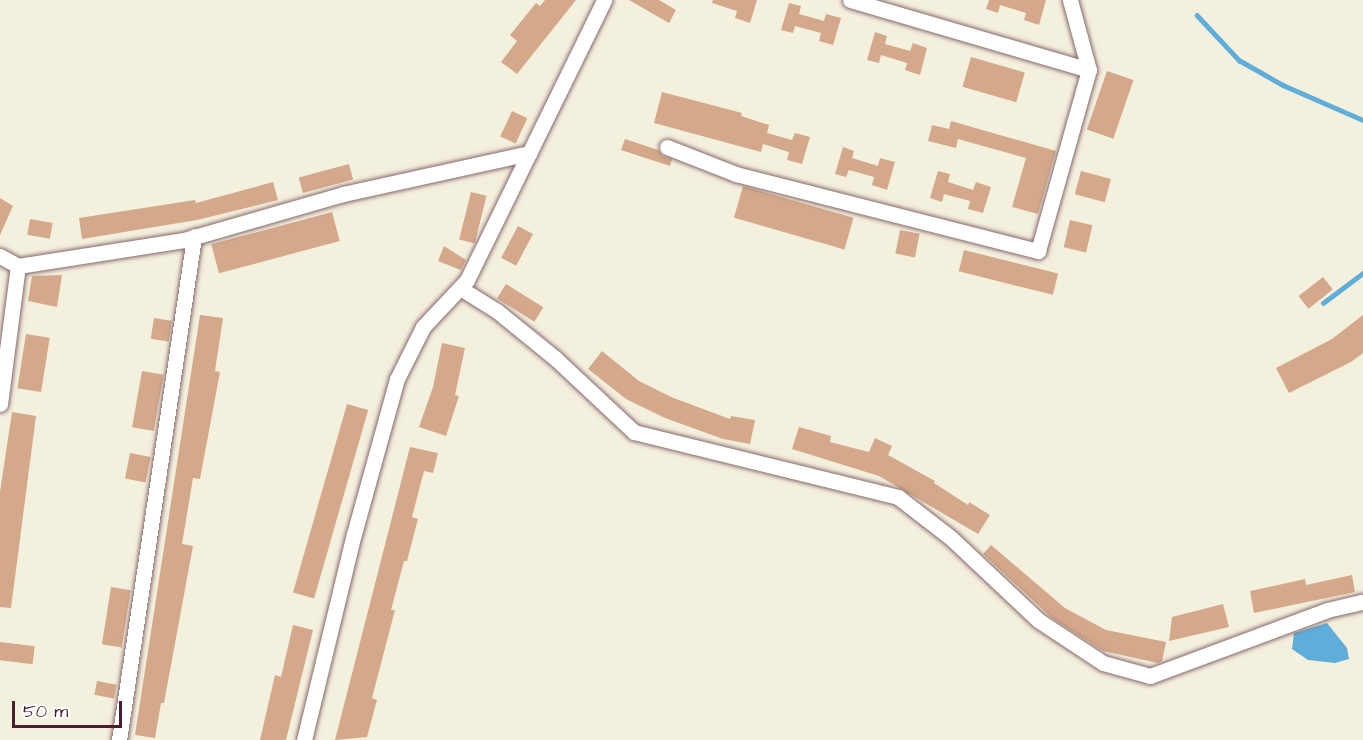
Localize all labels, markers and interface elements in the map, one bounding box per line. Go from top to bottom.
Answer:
scale bar [15,689,124,727]
text: 50 m [23,699,68,724]

